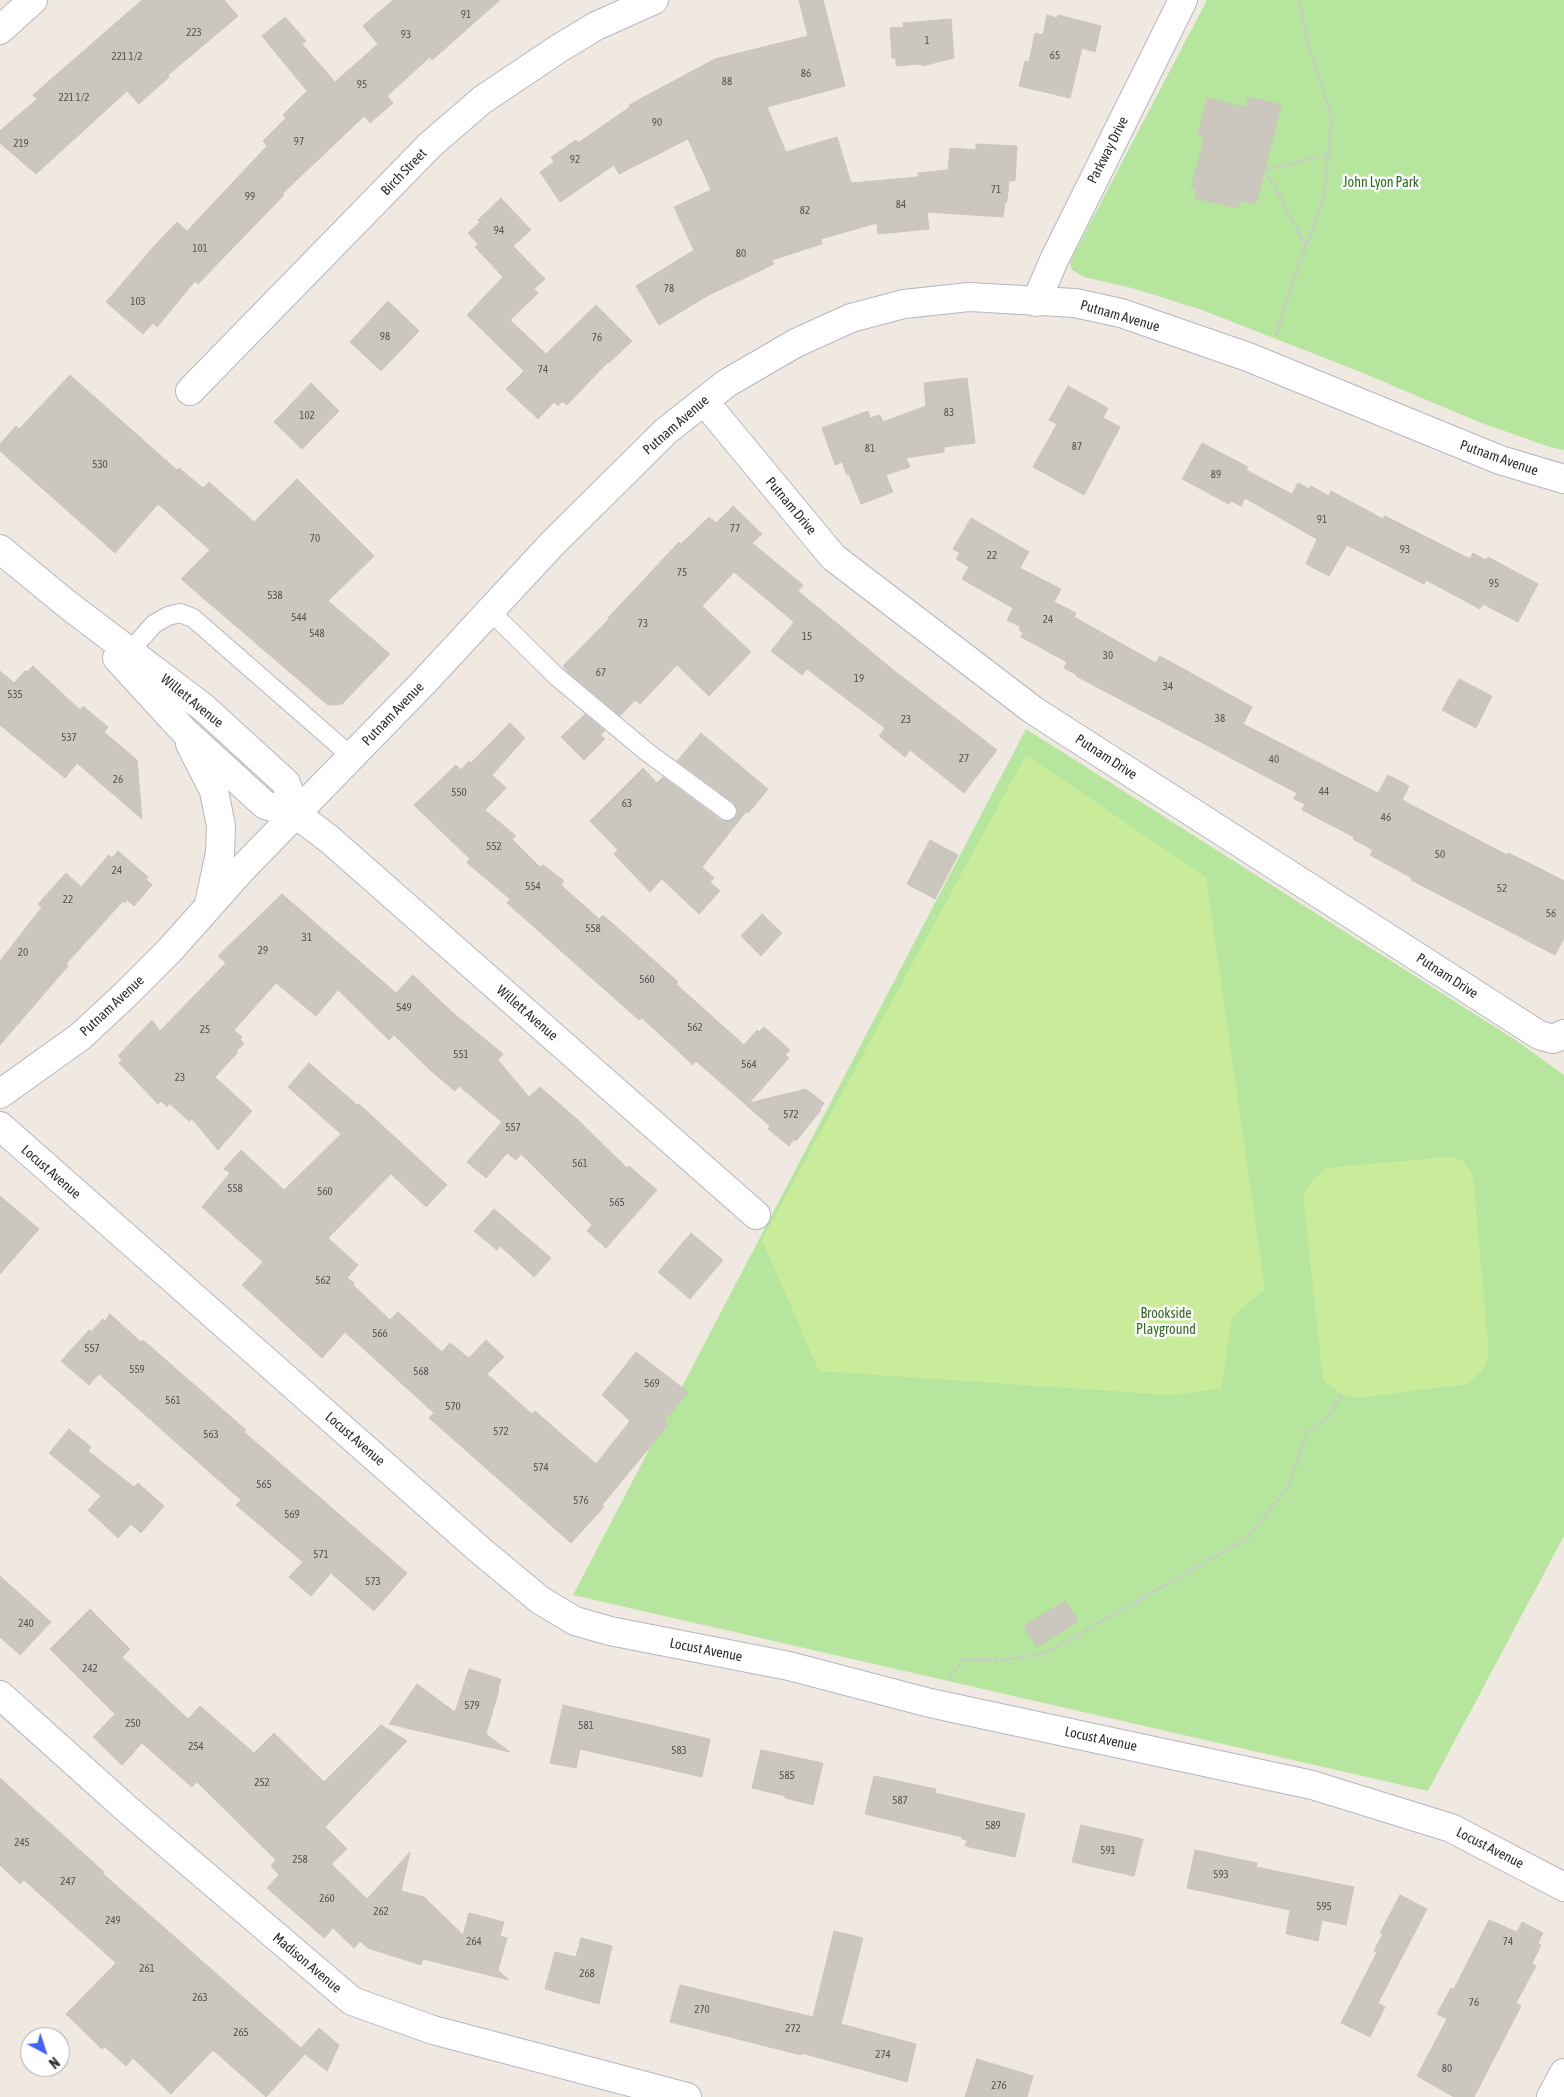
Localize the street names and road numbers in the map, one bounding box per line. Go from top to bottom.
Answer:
street label: Parkway Drive [1084,114,1132,186]
street label: Birch Street [378,145,430,199]
street label: Putnam Avenue [1078,297,1162,335]
street label: Putnam Avenue [640,392,712,458]
street label: Putnam Avenue [1458,437,1540,479]
street label: Putnam Drive [762,474,820,538]
street label: Willett Avenue [157,671,227,731]
street label: Putnam Avenue [359,679,427,749]
street label: Putnam Drive [1072,731,1140,783]
street label: Putnam Drive [1413,950,1481,1002]
street label: Putnam Avenue [76,972,148,1040]
street label: Willett Avenue [493,982,561,1044]
street label: Locust Avenue [18,1142,84,1202]
street label: Locust Avenue [322,1409,388,1469]
street label: Locust Avenue [668,1635,744,1665]
street label: Locust Avenue [1063,1723,1139,1755]
street label: Locust Avenue [1453,1824,1527,1872]
street label: Madison Avenue [269,1929,345,1997]

